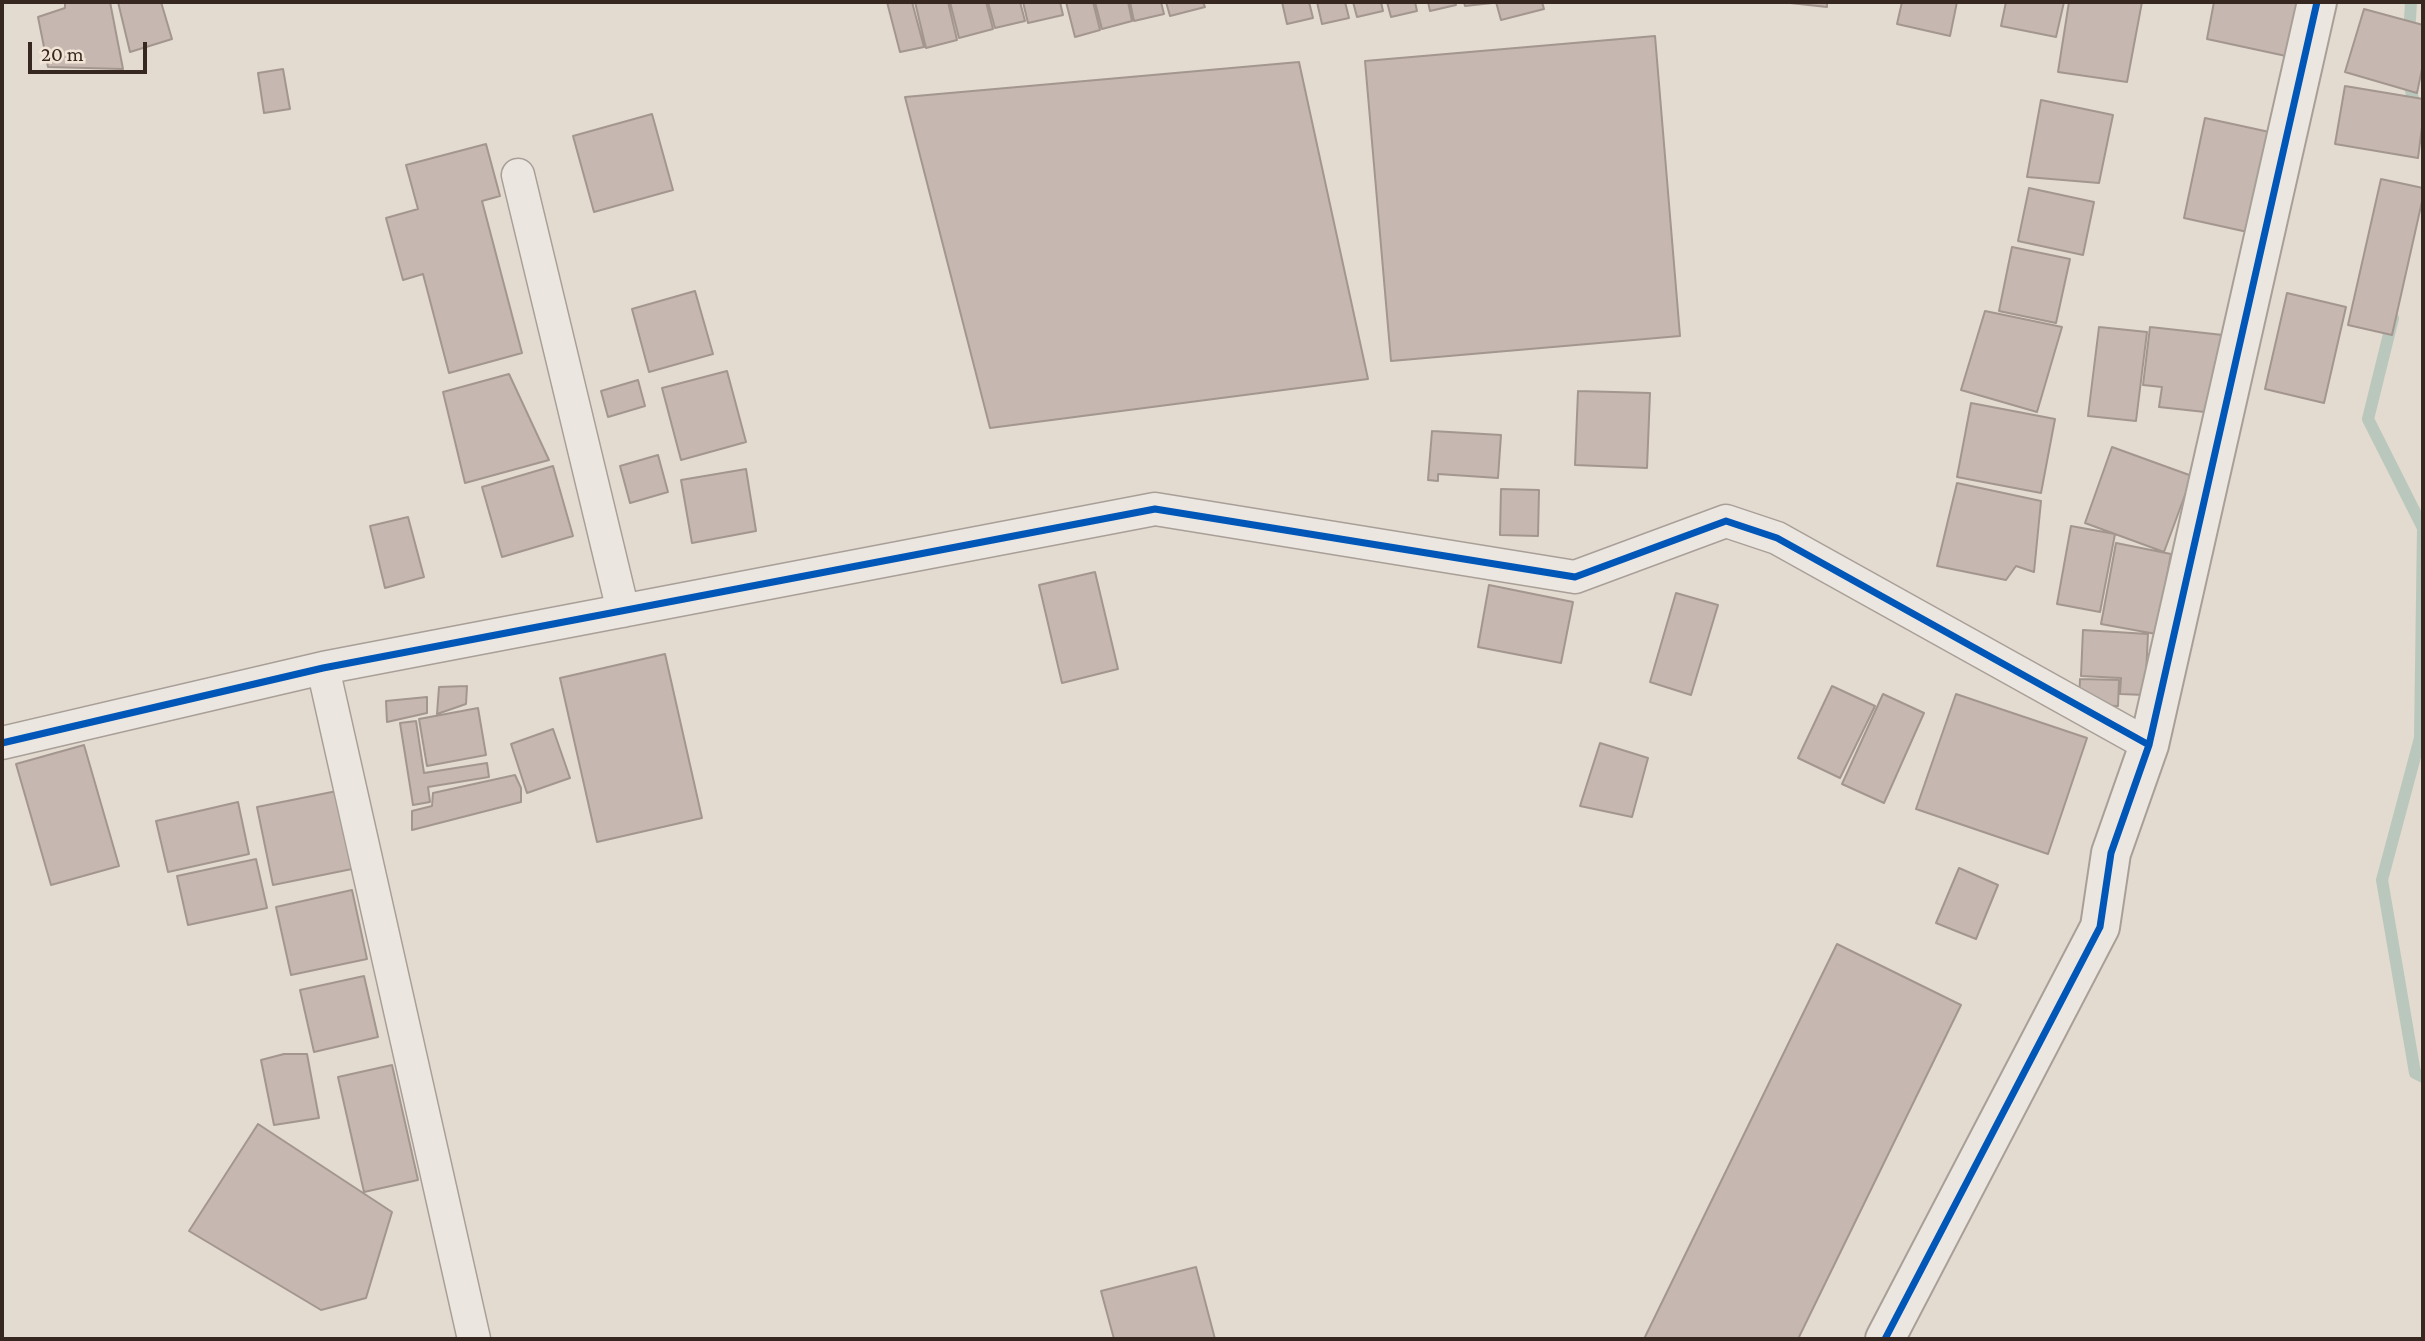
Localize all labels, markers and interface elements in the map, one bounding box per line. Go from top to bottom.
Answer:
scale bar [32,28,150,72]
text: 20 m [41,42,84,66]

